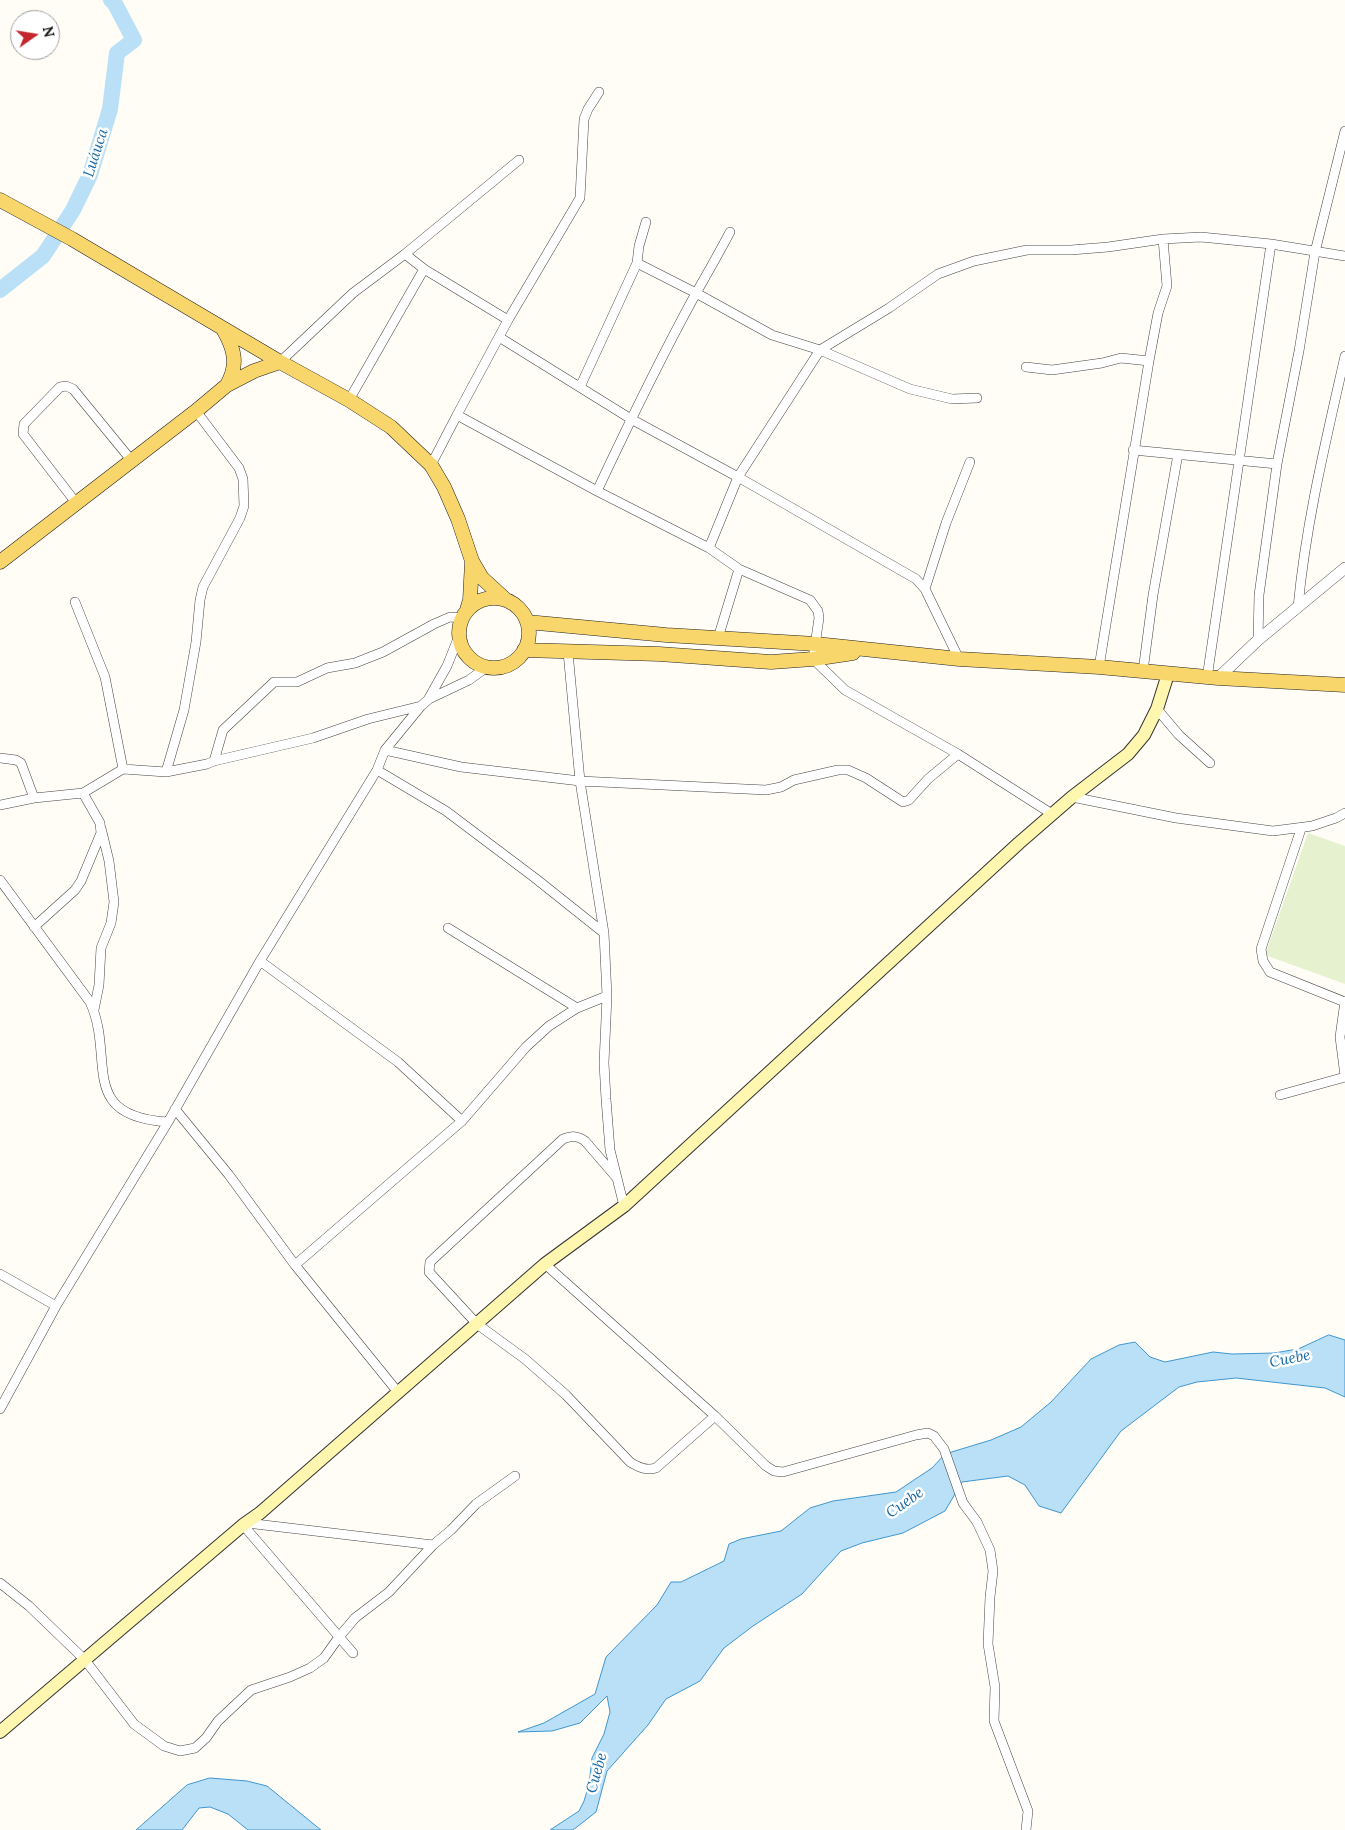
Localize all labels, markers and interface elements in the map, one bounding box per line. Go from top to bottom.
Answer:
north arrow [10,10,60,60]
text: N [39,25,59,39]
water label: Luáuca [80,127,112,179]
water label: Cuebe [1268,1346,1312,1372]
water label: Cuebe [883,1484,927,1522]
water label: Cuebe [583,1751,611,1795]

